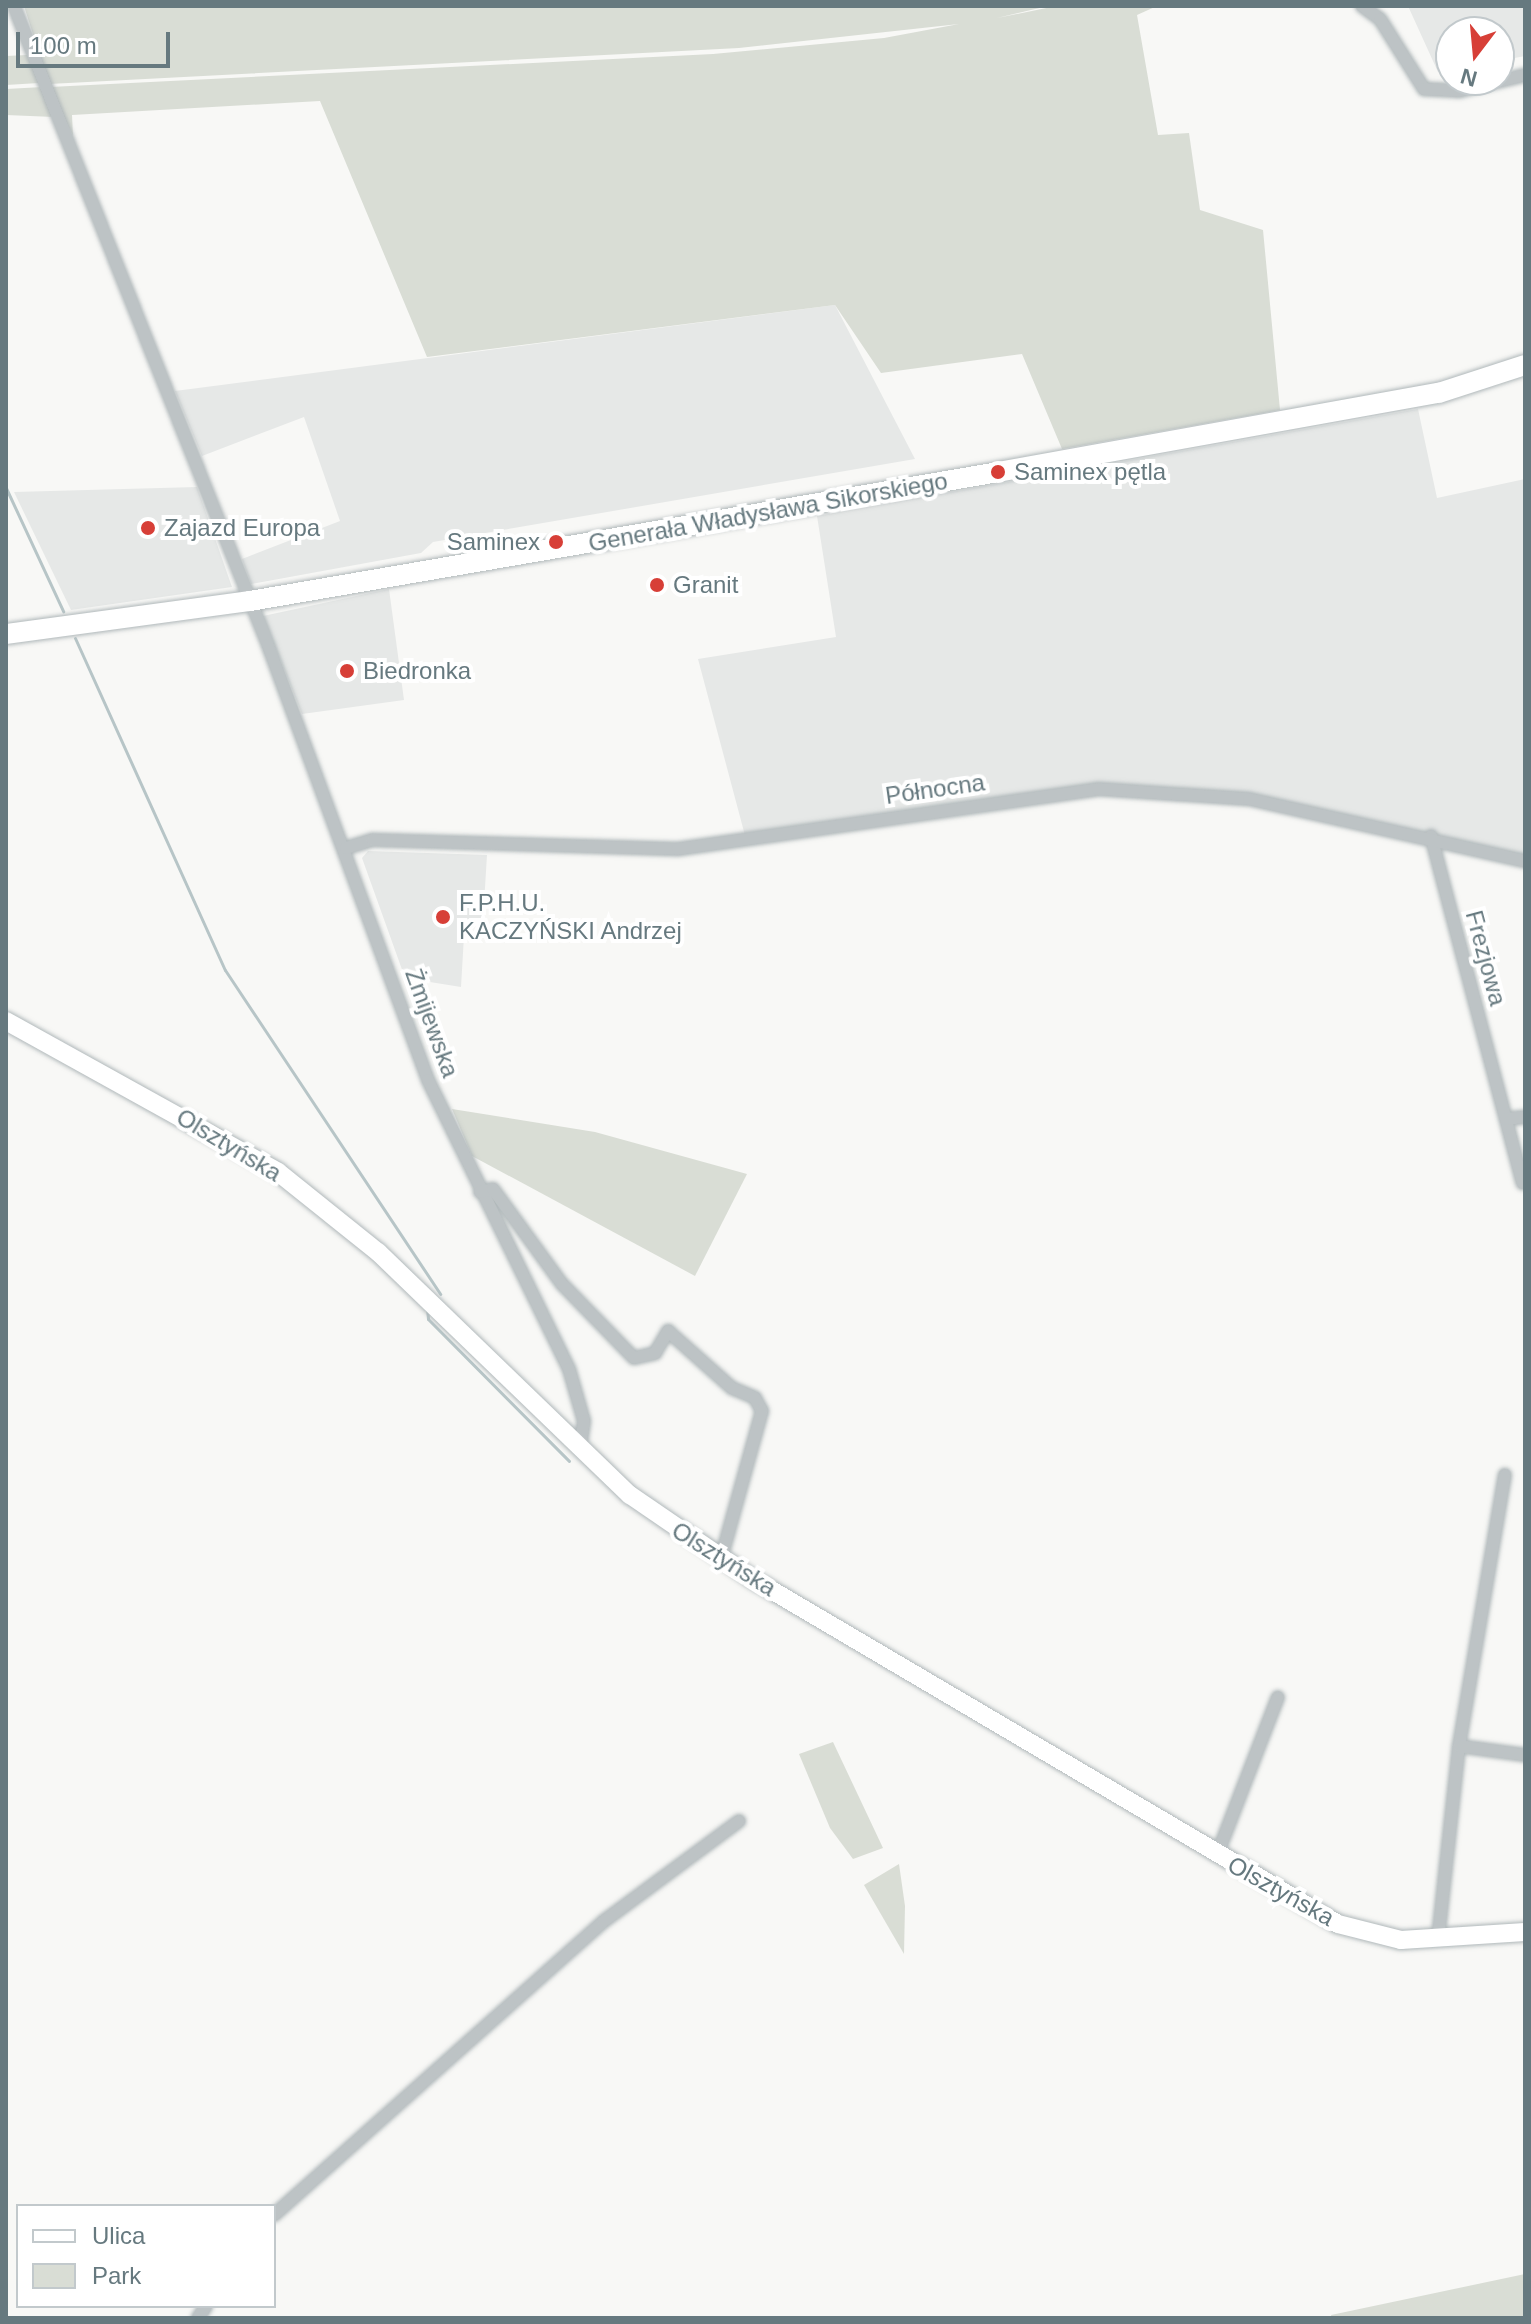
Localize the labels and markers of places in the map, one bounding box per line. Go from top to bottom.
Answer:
place label: Saminex pętla [1014,458,1166,486]
marker: Saminex pętla [989,463,1007,481]
place label: Zajazd Europa [164,514,320,542]
marker: Zajazd Europa [139,519,157,537]
place label: Saminex [447,528,540,556]
marker: Saminex [547,533,565,551]
place label: Granit [673,571,738,599]
marker: Granit [648,576,666,594]
place label: Biedronka [363,657,471,685]
marker: Biedronka [338,662,356,680]
place label: F.P.H.U. KACZYŃSKI Andrzej [459,889,683,945]
marker: F.P.H.U. KACZYŃSKI Andrzej [434,908,452,926]

